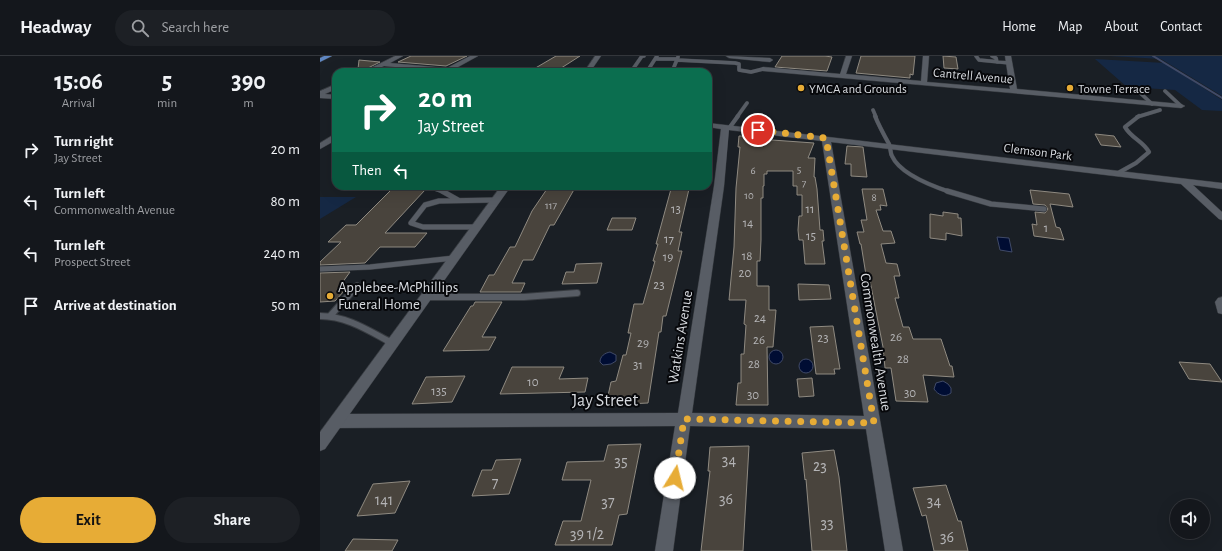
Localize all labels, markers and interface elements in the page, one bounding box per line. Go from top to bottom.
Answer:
search box [115,10,395,46]
icon: search [129,17,151,39]
text: Headway [20,18,91,37]
text: Search here [161,20,229,35]
text: Home [1002,20,1036,34]
text: Map [1058,20,1082,34]
text: About [1104,20,1138,34]
text: Contact [1160,20,1202,34]
street label: Cantrell Avenue [932,67,1013,86]
text: 15:06 [54,70,103,94]
text: 5 [162,70,172,94]
text: 390 [231,70,266,94]
marker: YMCA and Grounds [796,83,806,93]
place label: YMCA and Grounds [809,83,907,96]
marker: Towne Terrace [1065,83,1075,93]
place label: Towne Terrace [1078,83,1150,96]
icon: right [352,84,404,136]
text: 20 m [418,85,473,113]
text: Arrival [62,97,95,110]
text: min [157,97,177,110]
text: m [243,97,254,110]
pin [741,113,775,147]
text: Jay Street [418,118,484,136]
icon: arrive [747,119,769,141]
text: Turn right [54,134,113,149]
icon: right [20,139,42,161]
text: 20 m [271,142,300,157]
street label: Clemson Park [1003,142,1073,163]
text: Jay Street [54,152,102,165]
icon: left [390,160,412,182]
text: Then [352,163,382,178]
house number: 5 [797,164,802,175]
house number: 6 [750,165,756,176]
house number: 7 [802,178,807,189]
text: Turn left [54,186,105,201]
house number: 10 [744,190,754,201]
icon: left [20,191,42,213]
house number: 8 [871,192,877,203]
text: 80 m [270,194,300,209]
house number: 117 [545,200,557,211]
house number: 13 [671,203,681,216]
house number: 11 [806,203,814,216]
text: Commonwealth Avenue [54,204,175,217]
house number: 14 [743,217,753,230]
house number: 1 [1044,222,1048,235]
house number: 15 [806,230,816,243]
house number: 17 [664,233,675,246]
text: Turn left [54,238,105,253]
icon: left [20,243,42,265]
text: 240 m [264,246,300,261]
house number: 18 [742,250,752,263]
house number: 19 [663,251,673,264]
text: Prospect Street [54,256,130,269]
house number: 20 [739,267,752,280]
street label: Commonwealth Avenue [857,272,894,412]
house number: 23 [653,279,665,292]
place label: Applebee-McPhillips Funeral Home [338,280,458,312]
street label: Watkins Avenue [666,289,695,385]
marker: Applebee-McPhillips Funeral Home [325,291,335,301]
icon: arrive [20,295,42,317]
text: Arrive at destination [54,298,177,313]
text: 50 m [271,298,300,313]
house number: 24 [754,312,766,325]
house number: 26 [890,331,902,344]
house number: 23 [817,332,829,345]
house number: 26 [753,334,765,347]
house number: 29 [637,337,649,350]
house number: 28 [897,353,909,366]
house number: 28 [748,358,760,371]
house number: 31 [633,359,643,372]
house number: 10 [527,376,539,389]
house number: 135 [431,385,447,398]
house number: 30 [904,387,916,400]
house number: 30 [747,389,759,402]
street label: Jay Street [572,392,638,410]
house number: 34 [722,452,736,468]
house number: 35 [614,453,628,469]
position arrow [654,457,696,499]
house number: 23 [813,458,827,474]
house number: 7 [492,475,499,491]
house number: 36 [719,491,733,507]
house number: 141 [375,492,393,508]
house number: 34 [927,493,941,509]
house number: 37 [601,494,615,510]
button: Exit [20,497,156,543]
button: Share [164,497,300,543]
map controls [1170,499,1210,539]
button: sound [1170,499,1210,539]
house number: 33 [820,515,834,531]
house number: 39 1/2 [570,526,604,542]
house number: 36 [940,529,954,545]

